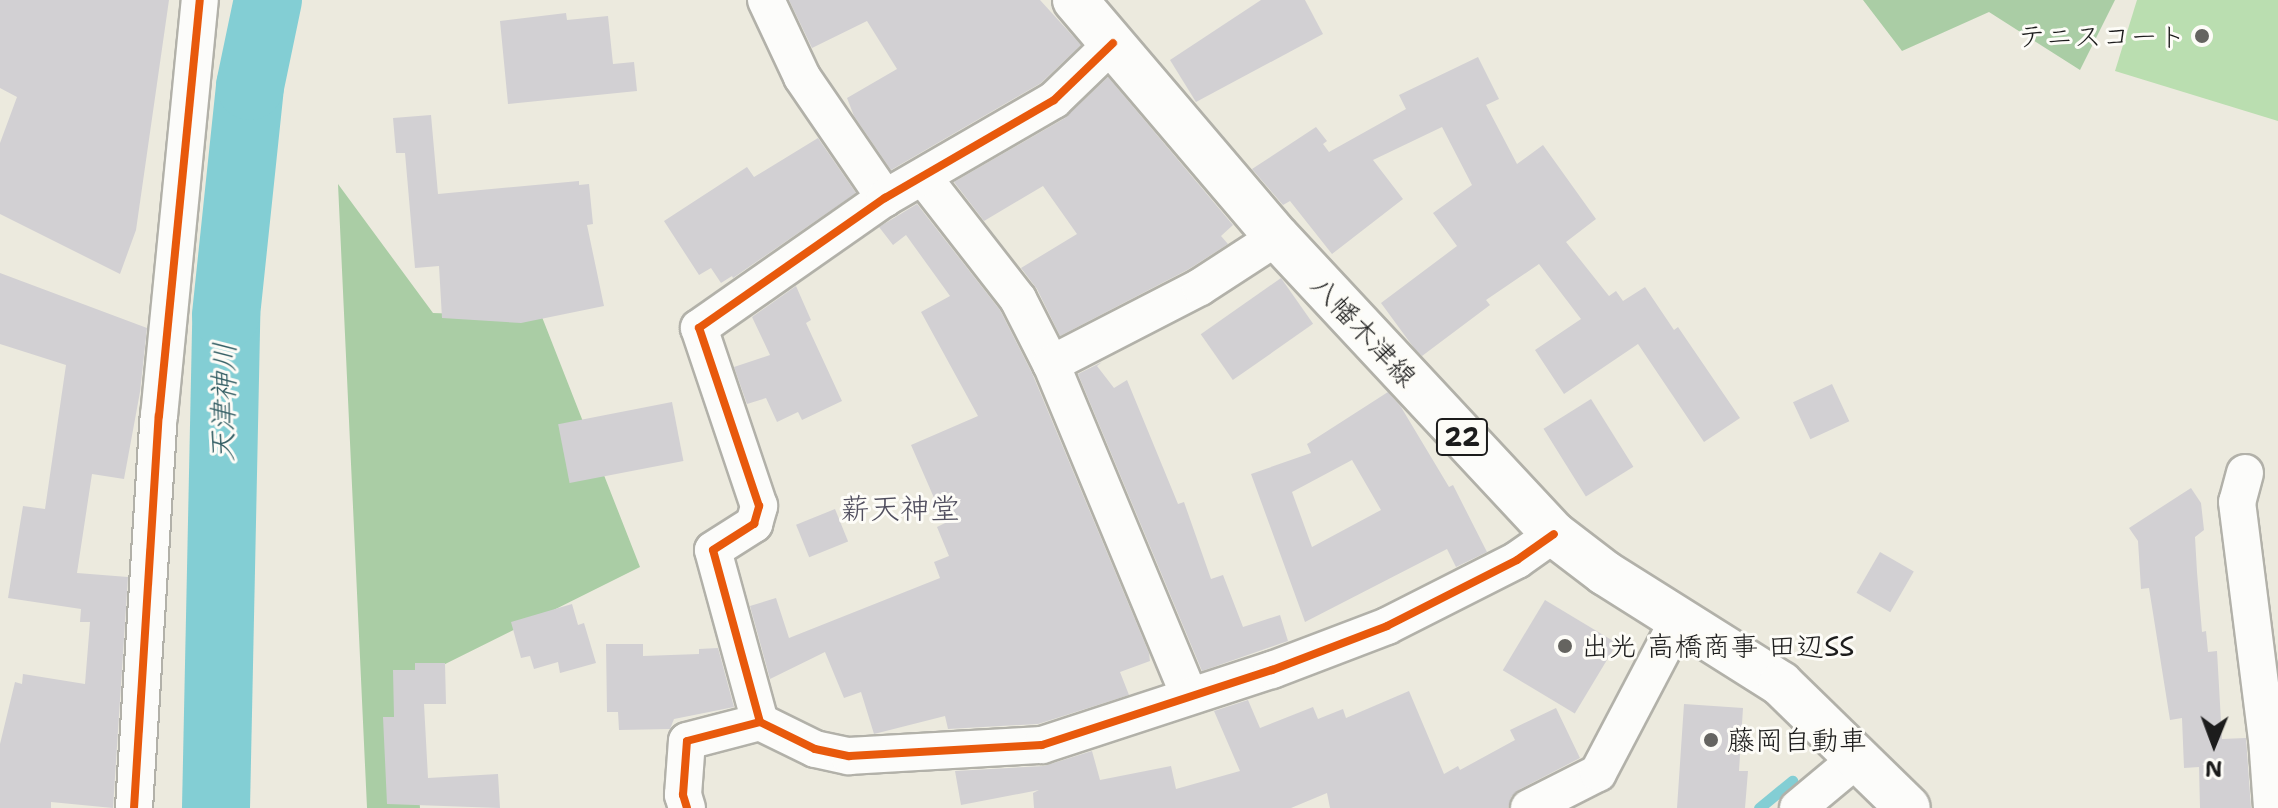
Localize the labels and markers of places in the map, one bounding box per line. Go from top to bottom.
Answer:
place label: テニスコート [2018,19,2186,53]
marker: テニスコート [2193,27,2211,45]
place label: 出光 高橋商事 田辺SS [1581,629,1855,663]
marker: 出光 高橋商事 田辺SS [1556,637,1574,655]
place label: 藤岡自動車 [1727,723,1867,757]
marker: 藤岡自動車 [1702,731,1720,749]

